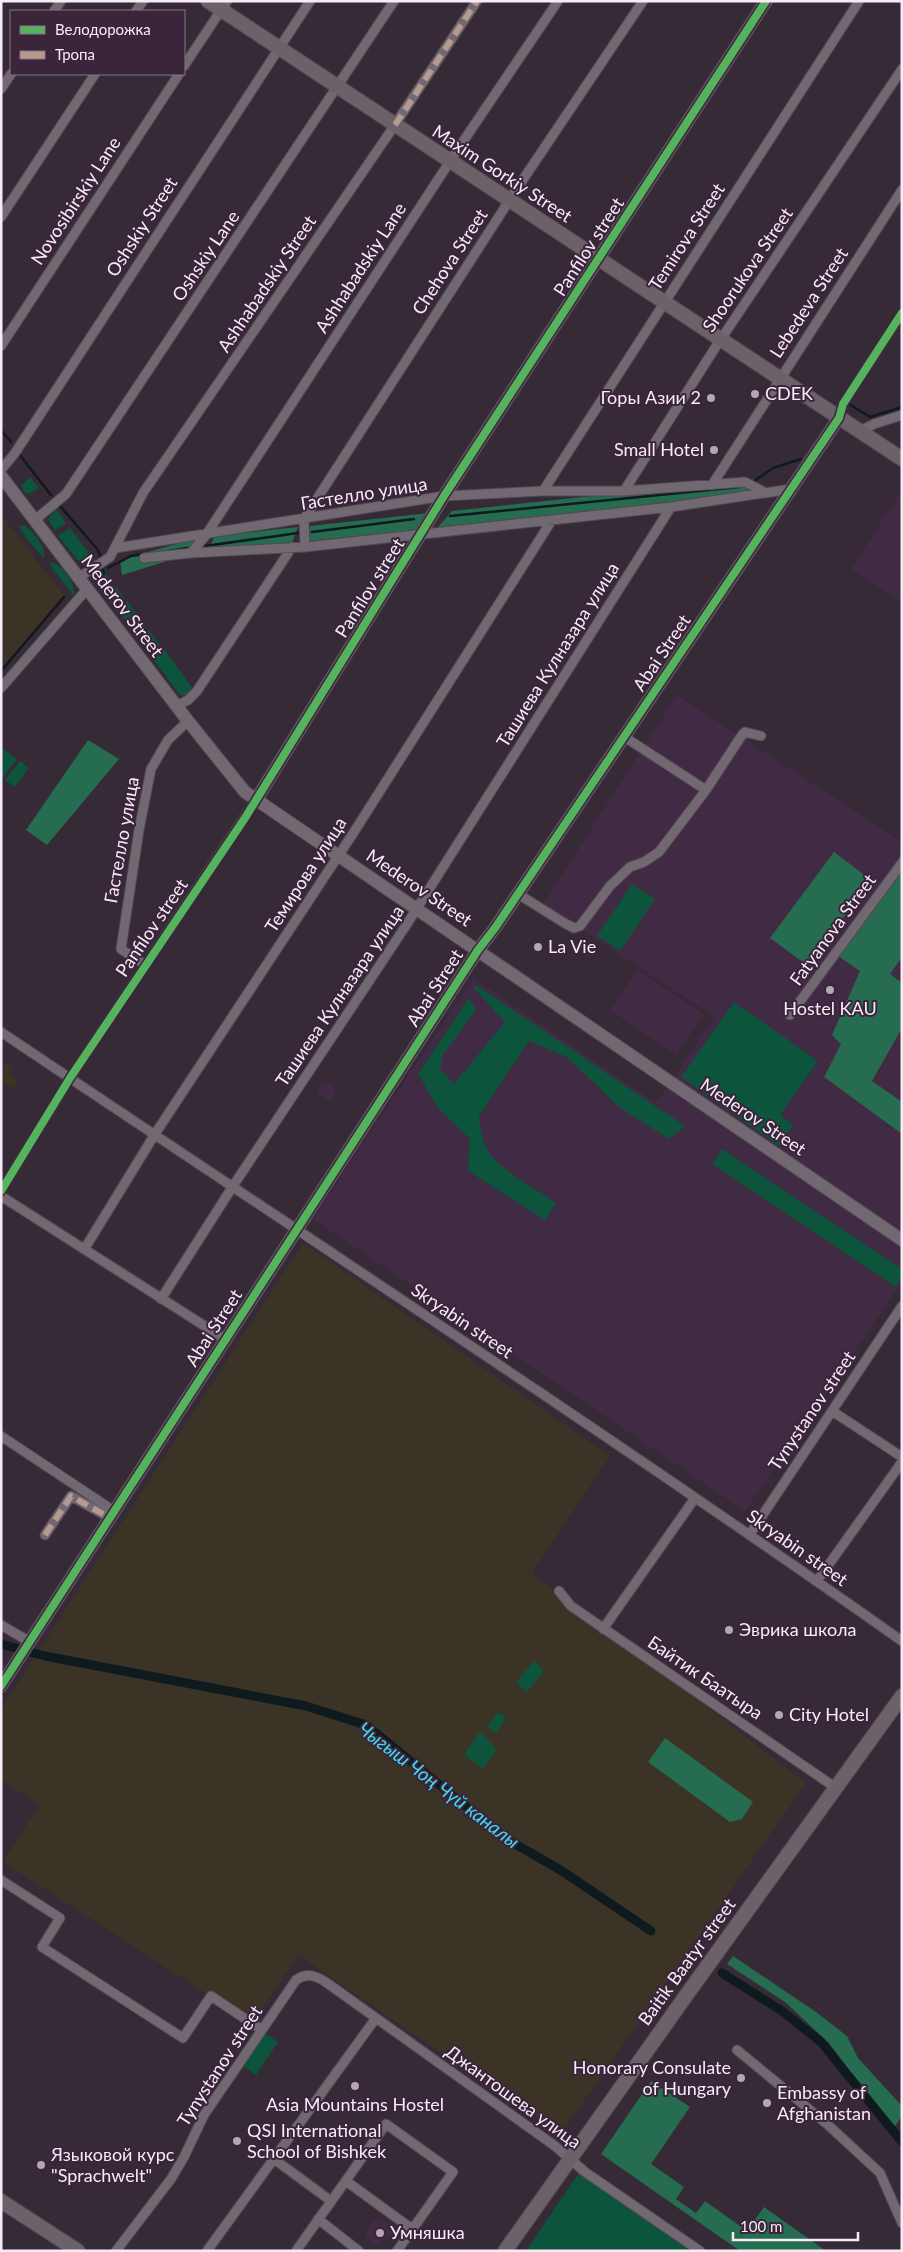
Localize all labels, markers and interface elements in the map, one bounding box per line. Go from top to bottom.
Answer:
legend [10,10,185,75]
text: Велодорожка [55,20,151,38]
text: Тропа [55,45,95,63]
street label: Maxim Gorkiy Street [429,120,577,227]
street label: Novosibirskiy Lane [26,132,125,269]
street label: Oshskiy Street [101,172,182,280]
street label: Temirova Street [643,178,729,294]
street label: Panfilov street [548,193,629,300]
street label: Ashhabadskiy Lane [310,198,410,337]
street label: Shoorukova Street [697,203,797,336]
street label: Chehova Street [407,204,492,318]
street label: Oshskiy Lane [167,206,244,305]
street label: Ashhabadskiy Street [212,210,320,356]
street label: Lebedeva Street [764,243,852,362]
place label: CDEK [765,382,813,404]
place label: Горы Азии 2 [601,386,701,408]
marker: CDEK [749,388,761,400]
marker: Горы Азии 2 [705,392,717,404]
place label: Small Hotel [614,438,704,460]
marker: Small Hotel [708,444,720,456]
street label: Гастелло улица [299,472,429,514]
street label: Panfilov street [330,533,409,641]
street label: Mederov Street [77,550,169,661]
street label: Ташиева Кулназара улица [491,558,623,751]
street label: Abai Street [628,610,695,695]
street label: Гастелло улица [99,775,143,905]
street label: Темирова улица [260,813,351,936]
street label: Mederov Street [363,844,477,931]
street label: Fatyanova Street [784,869,880,989]
street label: Panfilov street [110,874,192,981]
street label: Ташиева Кулназара улица [270,901,408,1090]
place label: La Vie [548,935,596,957]
marker: La Vie [532,941,544,953]
street label: Abai Street [401,944,468,1030]
marker: Hostel KAU [824,984,836,996]
place label: Hostel KAU [783,997,877,1019]
street label: Mederov Street [697,1073,811,1160]
street label: Skryabin street [407,1278,518,1363]
street label: Abai Street [180,1284,247,1370]
street label: Tynystanov street [763,1346,860,1475]
street label: Skryabin street [743,1504,853,1590]
place label: Эврика школа [739,1618,856,1640]
marker: Эврика школа [723,1624,735,1636]
street label: Байтик Баатыра [644,1631,767,1724]
place label: City Hotel [789,1703,869,1725]
marker: City Hotel [773,1709,785,1721]
water label: Чыгыш Чоң Чүй каналы [354,1717,524,1853]
street label: Baitik Baatyr street [633,1893,740,2029]
street label: Tynystanov street [172,2000,267,2130]
street label: Джантошева улица [441,2040,586,2153]
place label: Honorary Consulate of Hungary [573,2056,732,2099]
marker: Honorary Consulate of Hungary [735,2072,747,2084]
marker: Asia Mountains Hostel [349,2080,361,2092]
place label: Embassy of Afghanistan [777,2081,871,2124]
place label: Asia Mountains Hostel [266,2093,444,2115]
marker: Embassy of Afghanistan [761,2097,773,2109]
place label: QSI International School of Bishkek [247,2119,387,2162]
marker: QSI International School of Bishkek [231,2135,243,2147]
place label: Языковой курс "Sprachwelt" [50,2143,175,2186]
marker: Языковой курс "Sprachwelt" [35,2159,47,2171]
scale bar [733,2210,858,2242]
text: 100 m [740,2217,782,2235]
place label: Умняшка [390,2221,465,2243]
marker: Умняшка [374,2227,386,2239]

